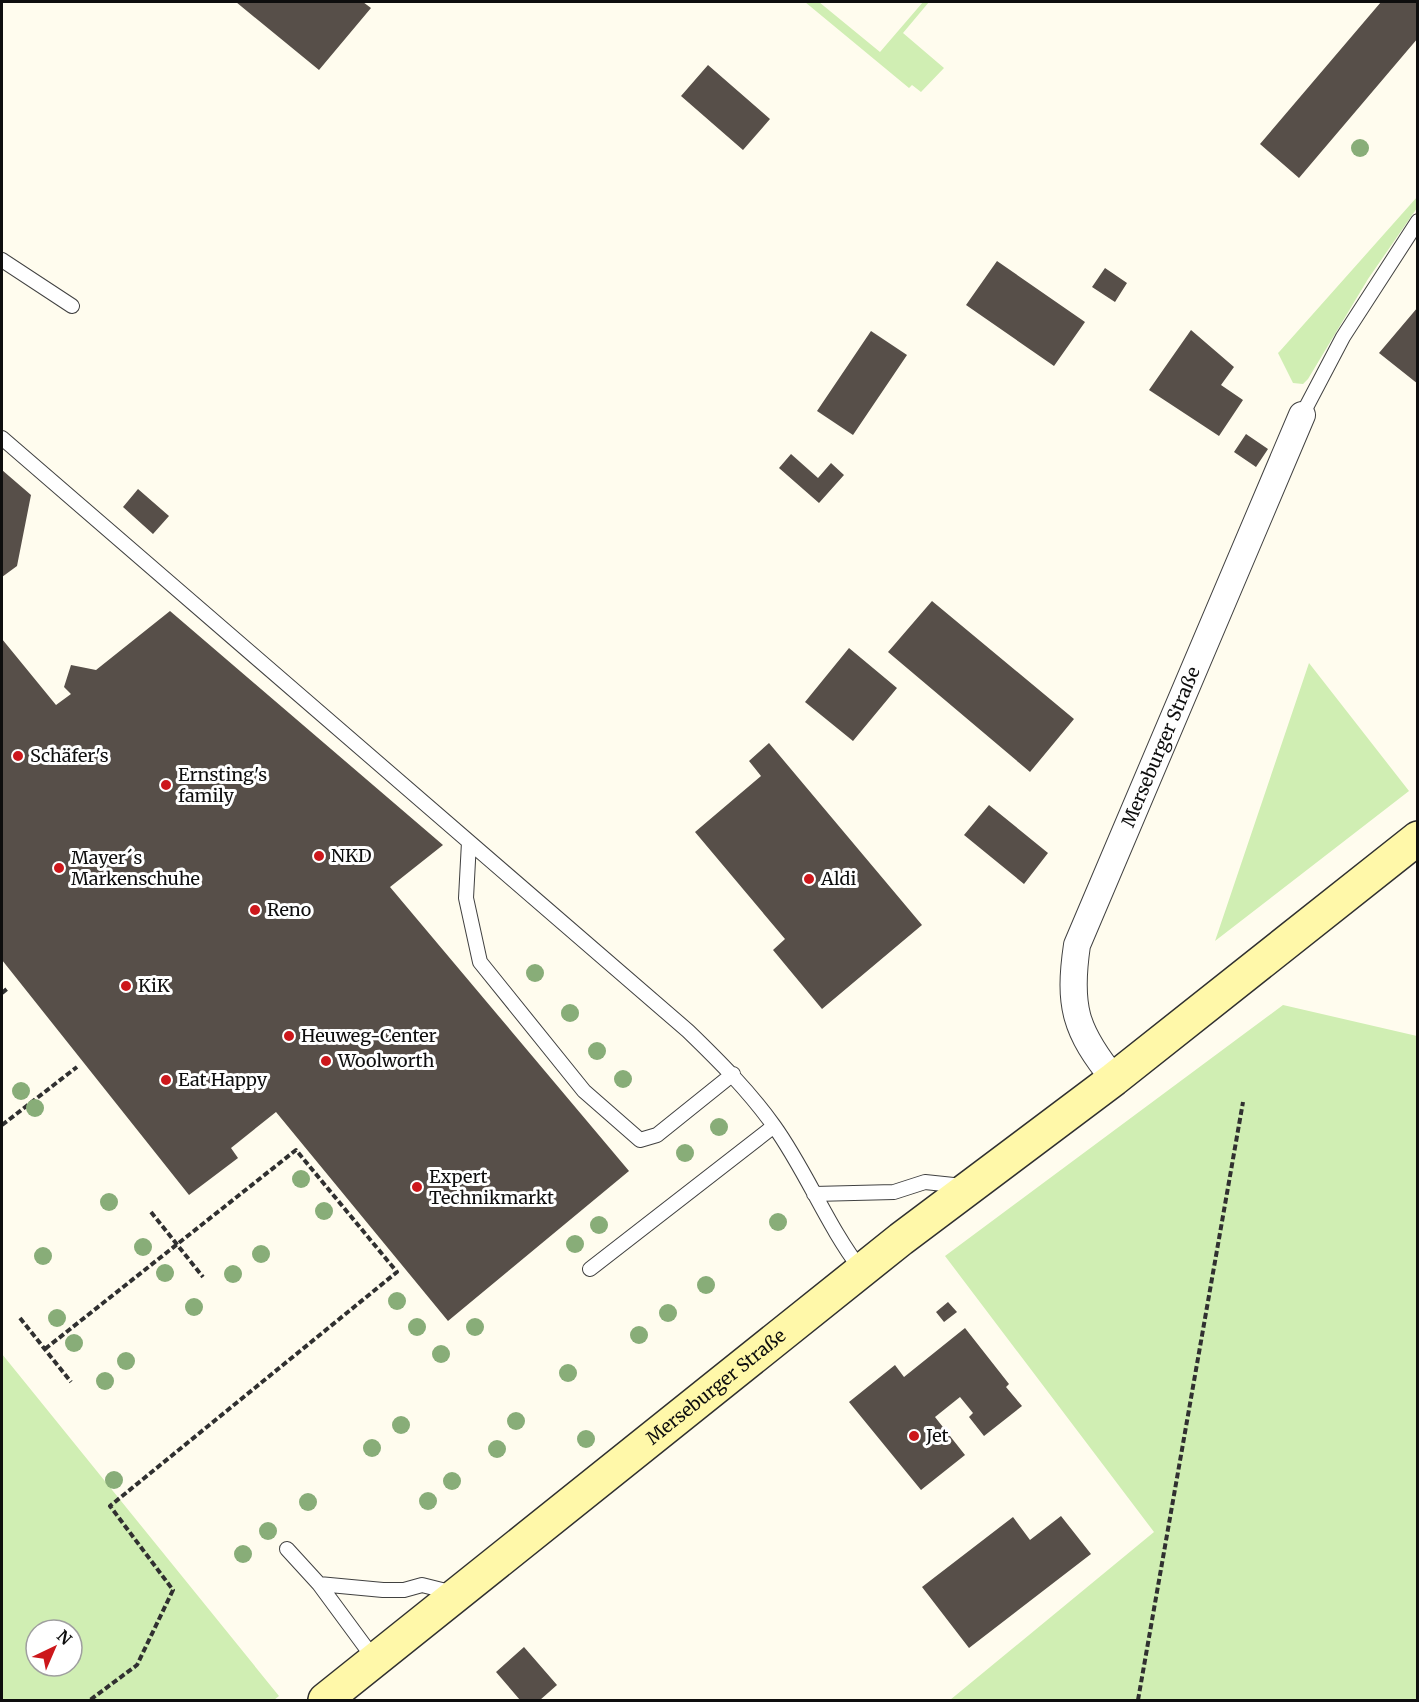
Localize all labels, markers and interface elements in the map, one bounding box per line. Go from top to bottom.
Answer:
street label: Merseburger Straße [1116,663,1205,831]
place label: Schäfer's [30,744,109,767]
marker: Schäfer's [11,749,25,763]
place label: Ernsting's family [178,763,267,807]
marker: Ernsting's family [159,778,173,792]
place label: NKD [331,844,372,867]
place label: Mayer´s Markenschuhe [71,846,200,890]
marker: NKD [312,849,326,863]
marker: Mayer´s Markenschuhe [52,861,66,875]
place label: Aldi [820,867,856,890]
marker: Aldi [802,872,816,886]
place label: Reno [267,898,311,921]
marker: Reno [248,903,262,917]
place label: KiK [138,974,170,997]
marker: KiK [119,979,133,993]
place label: Heuweg-Center [301,1024,437,1047]
marker: Heuweg-Center [282,1029,296,1043]
place label: Woolworth [337,1049,434,1072]
marker: Woolworth [319,1054,333,1068]
place label: Eat Happy [178,1068,268,1091]
marker: Eat Happy [159,1073,173,1087]
place label: Expert Technikmarkt [429,1165,554,1209]
marker: Expert Technikmarkt [410,1180,424,1194]
street label: Merseburger Straße [641,1324,790,1449]
place label: Jet [925,1424,949,1447]
marker: Jet [907,1429,921,1443]
north arrow [24,1618,84,1678]
text: N [53,1626,76,1649]

